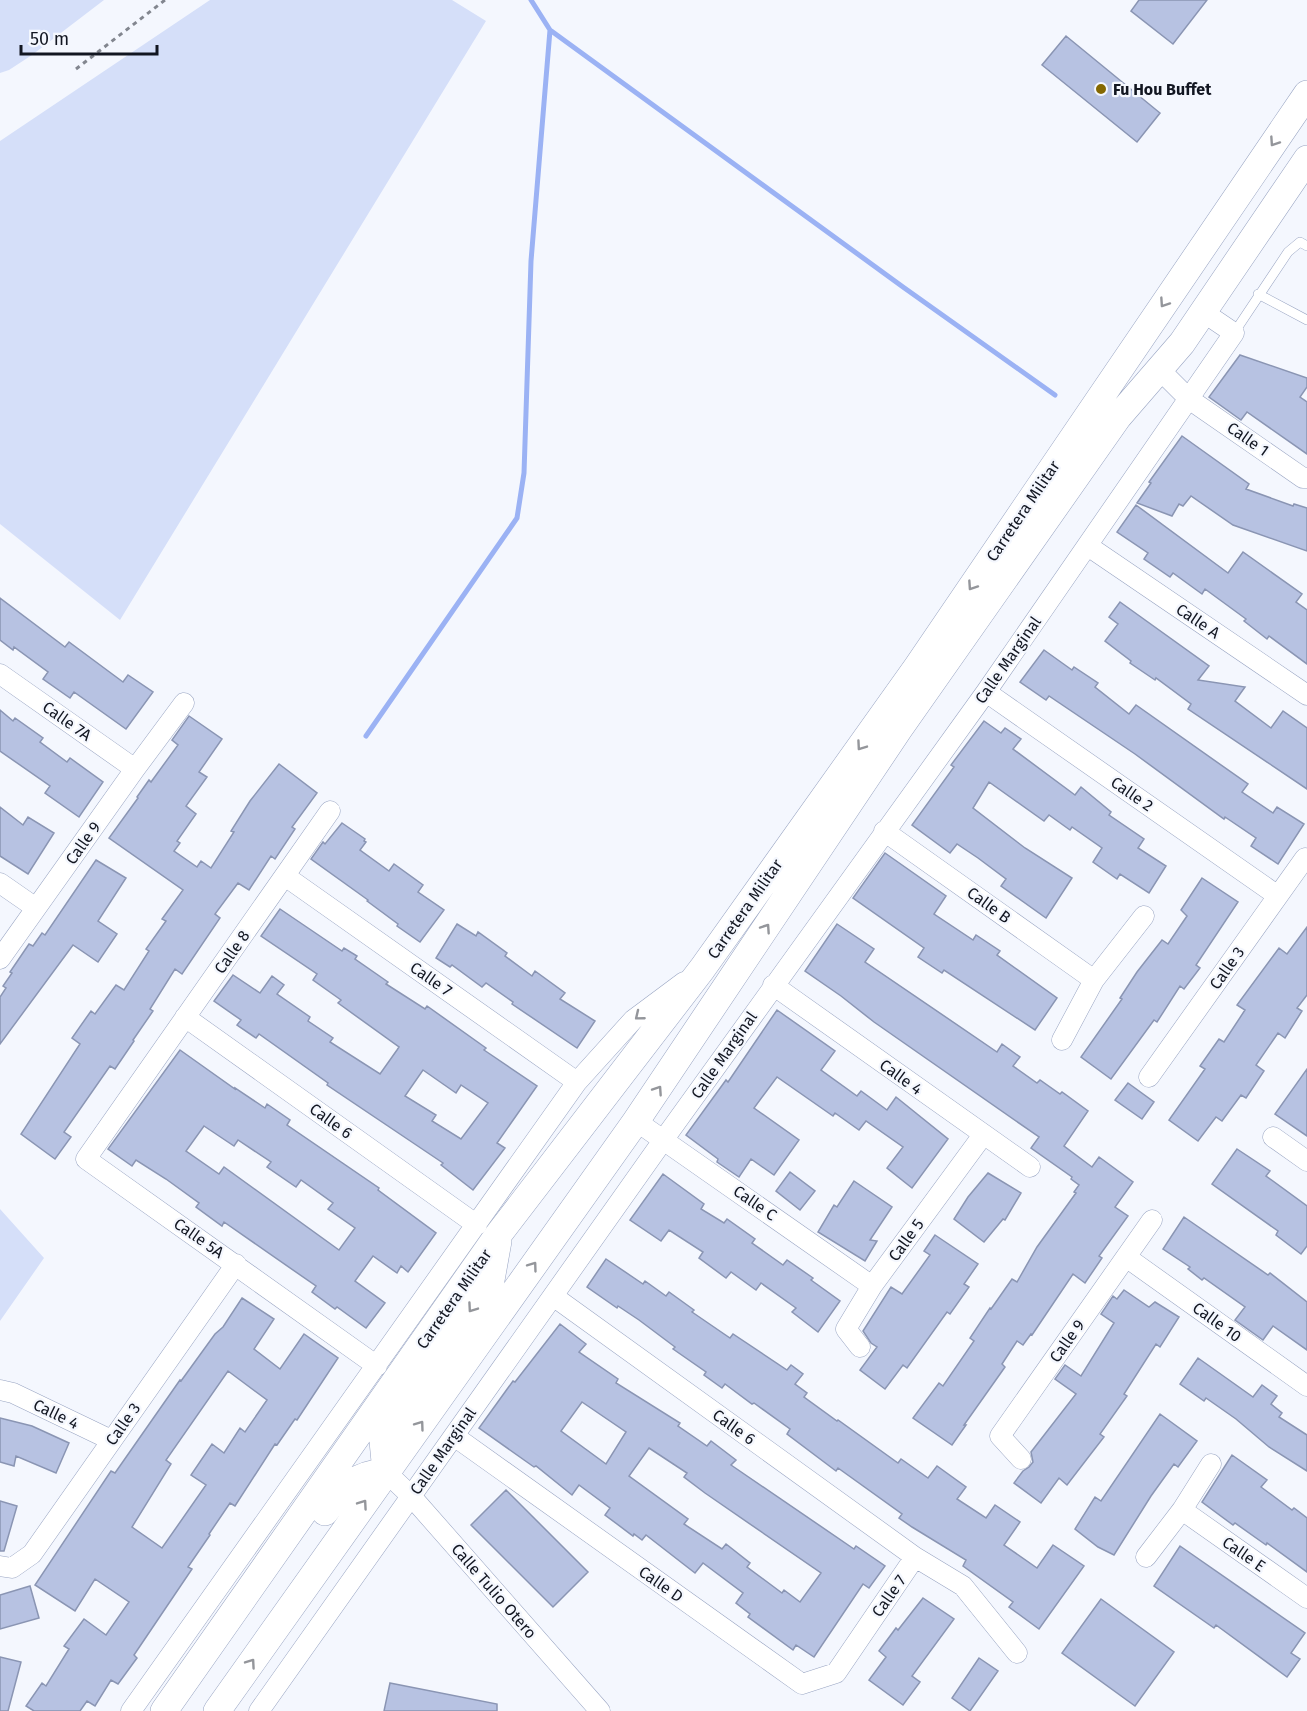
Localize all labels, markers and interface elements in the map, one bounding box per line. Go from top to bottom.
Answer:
scale bar [21,18,158,56]
text: 50 m [30,28,69,50]
place label: Fu Hou Buffet [1113,80,1212,99]
marker: Fu Hou Buffet [1094,82,1108,96]
one-way arrow [1270,136,1281,147]
one-way arrow [1160,297,1171,308]
street label: Calle 1 [1223,418,1273,460]
street label: Carretera Militar [982,456,1064,565]
one-way arrow [968,580,979,591]
street label: Calle A [1172,599,1224,643]
street label: Calle Marginal [971,612,1045,707]
street label: Calle 7A [39,697,96,745]
one-way arrow [857,740,868,751]
street label: Calle 2 [1107,773,1157,815]
street label: Calle 9 [61,818,105,868]
street label: Carretera Militar [703,855,787,963]
street label: Calle B [963,883,1015,927]
one-way arrow [759,923,770,934]
street label: Calle 8 [210,927,254,977]
street label: Calle 3 [1206,943,1248,993]
street label: Calle 7 [406,958,456,1000]
street label: Calle Marginal [687,1007,761,1102]
one-way arrow [634,1009,645,1020]
street label: Calle 4 [876,1055,926,1099]
one-way arrow [650,1085,661,1096]
street label: Calle 6 [306,1099,356,1143]
street label: Calle C [730,1181,780,1225]
street label: Calle 5A [170,1214,228,1263]
street label: Calle 5 [884,1215,928,1265]
street label: Carretera Militar [412,1245,496,1353]
one-way arrow [526,1262,537,1273]
street label: Calle 10 [1189,1298,1245,1346]
one-way arrow [468,1302,479,1313]
street label: Calle 9 [1045,1316,1089,1366]
street label: Calle 4 [30,1395,82,1433]
street label: Calle 3 [102,1399,144,1449]
street label: Calle Marginal [406,1403,480,1498]
street label: Calle 6 [709,1405,759,1449]
one-way arrow [413,1420,424,1431]
one-way arrow [356,1499,367,1510]
street label: Calle E [1219,1532,1269,1576]
street label: Calle Tulio Otero [448,1540,540,1642]
street label: Calle D [635,1562,687,1606]
street label: Calle 7 [868,1571,910,1621]
one-way arrow [244,1659,255,1670]

